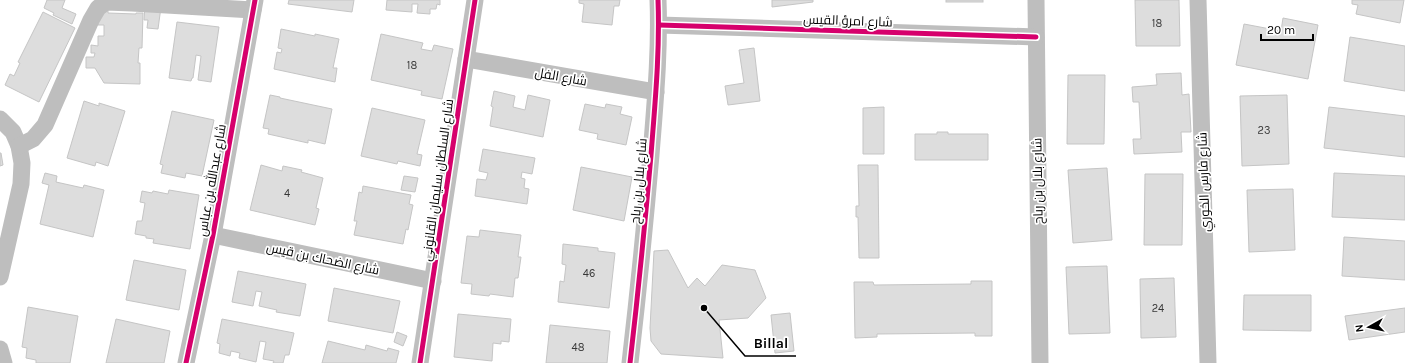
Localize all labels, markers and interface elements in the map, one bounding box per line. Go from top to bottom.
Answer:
street label: شارع امرؤ القيس [803,11,893,31]
scale bar [1261,16,1313,42]
house number: 18 [1152,17,1162,30]
text: 20 m [1267,23,1295,37]
house number: 18 [407,59,417,72]
street label: شارع الفل [533,65,588,89]
street label: شارع السلطان سليمان القانوني [419,98,459,263]
street label: شارع عبدالله بن عباس [193,123,230,238]
house number: 23 [1258,124,1270,137]
street label: شارع فارس الخوري [1194,132,1216,232]
street label: شارع بلال بن رباح [627,137,651,225]
street label: شارع بلال بن رباح [1029,138,1047,224]
house number: 4 [284,187,290,200]
street label: شارع الضحاك بن قيس [265,239,381,279]
house number: 46 [583,267,595,280]
house number: 24 [1152,302,1164,315]
north arrow [1349,307,1389,347]
text: N [1353,324,1367,333]
callout: Billal [745,330,796,356]
text: Billal [754,335,788,352]
house number: 48 [572,341,585,354]

